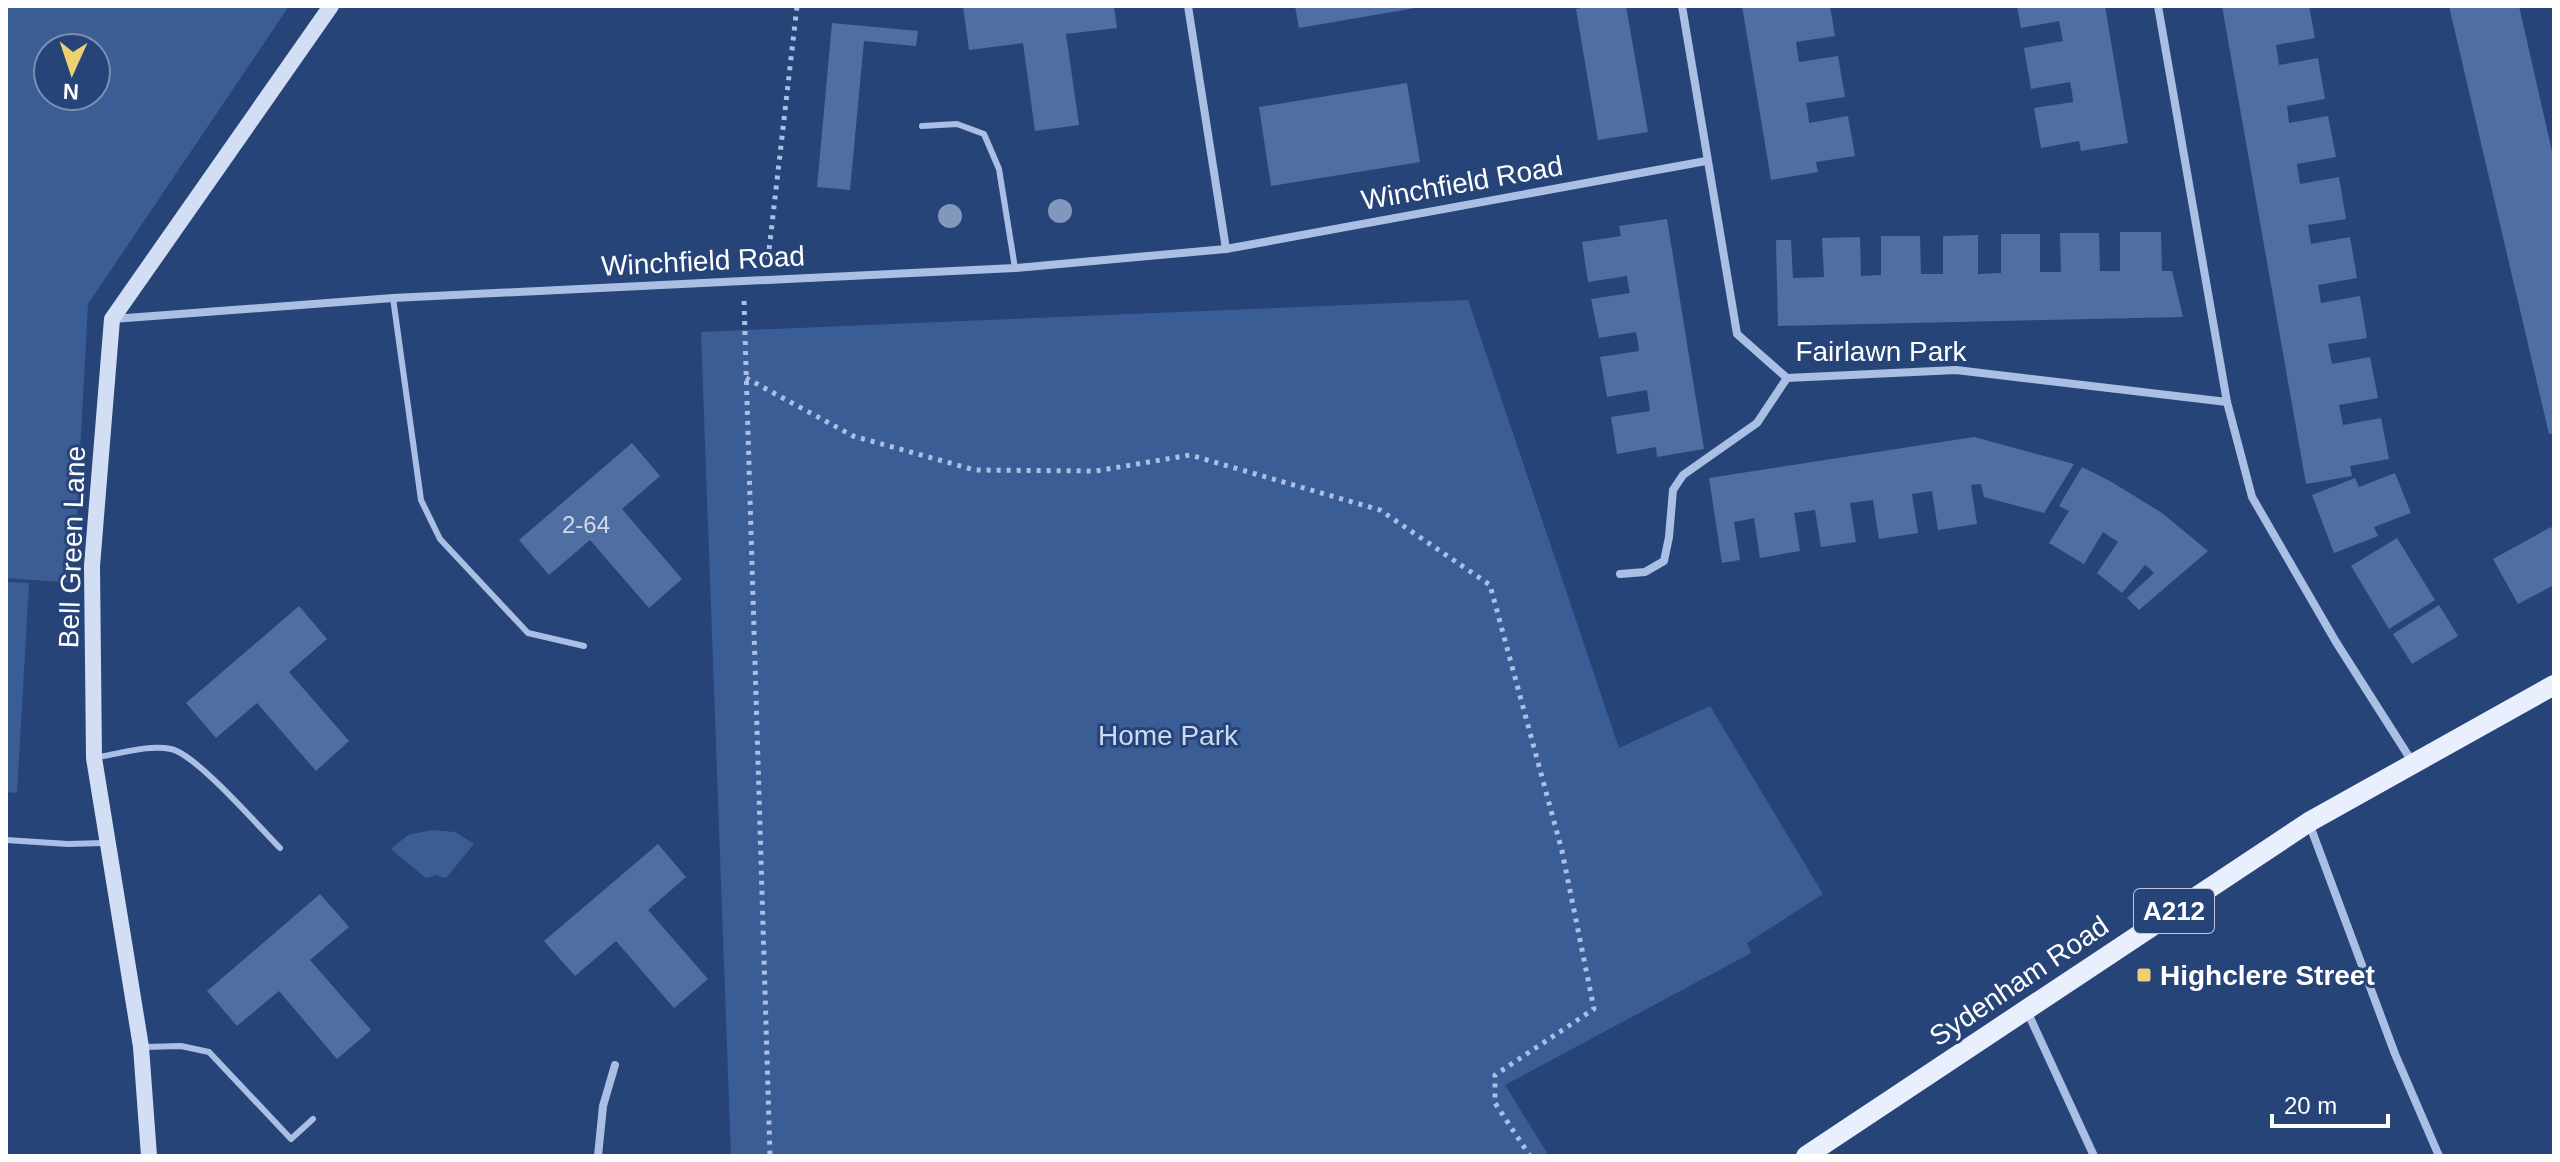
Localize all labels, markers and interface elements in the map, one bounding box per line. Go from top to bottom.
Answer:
north arrow [32,32,112,112]
text: N [62,79,80,104]
street label: Winchfield Road [1359,150,1565,216]
street label: Winchfield Road [600,240,806,282]
street label: Fairlawn Park [1795,336,1968,367]
street label: Bell Green Lane [53,445,91,649]
house number: 2-64 [562,511,610,538]
park label: Home Park [1098,720,1239,751]
road number: A212 [2134,889,2214,933]
street label: Sydenham Road [1924,910,2114,1052]
place label: Highclere Street [2160,960,2375,991]
marker: Highclere Street [2135,966,2153,984]
scale bar [2272,1078,2388,1128]
text: 20 m [2284,1092,2337,1119]

